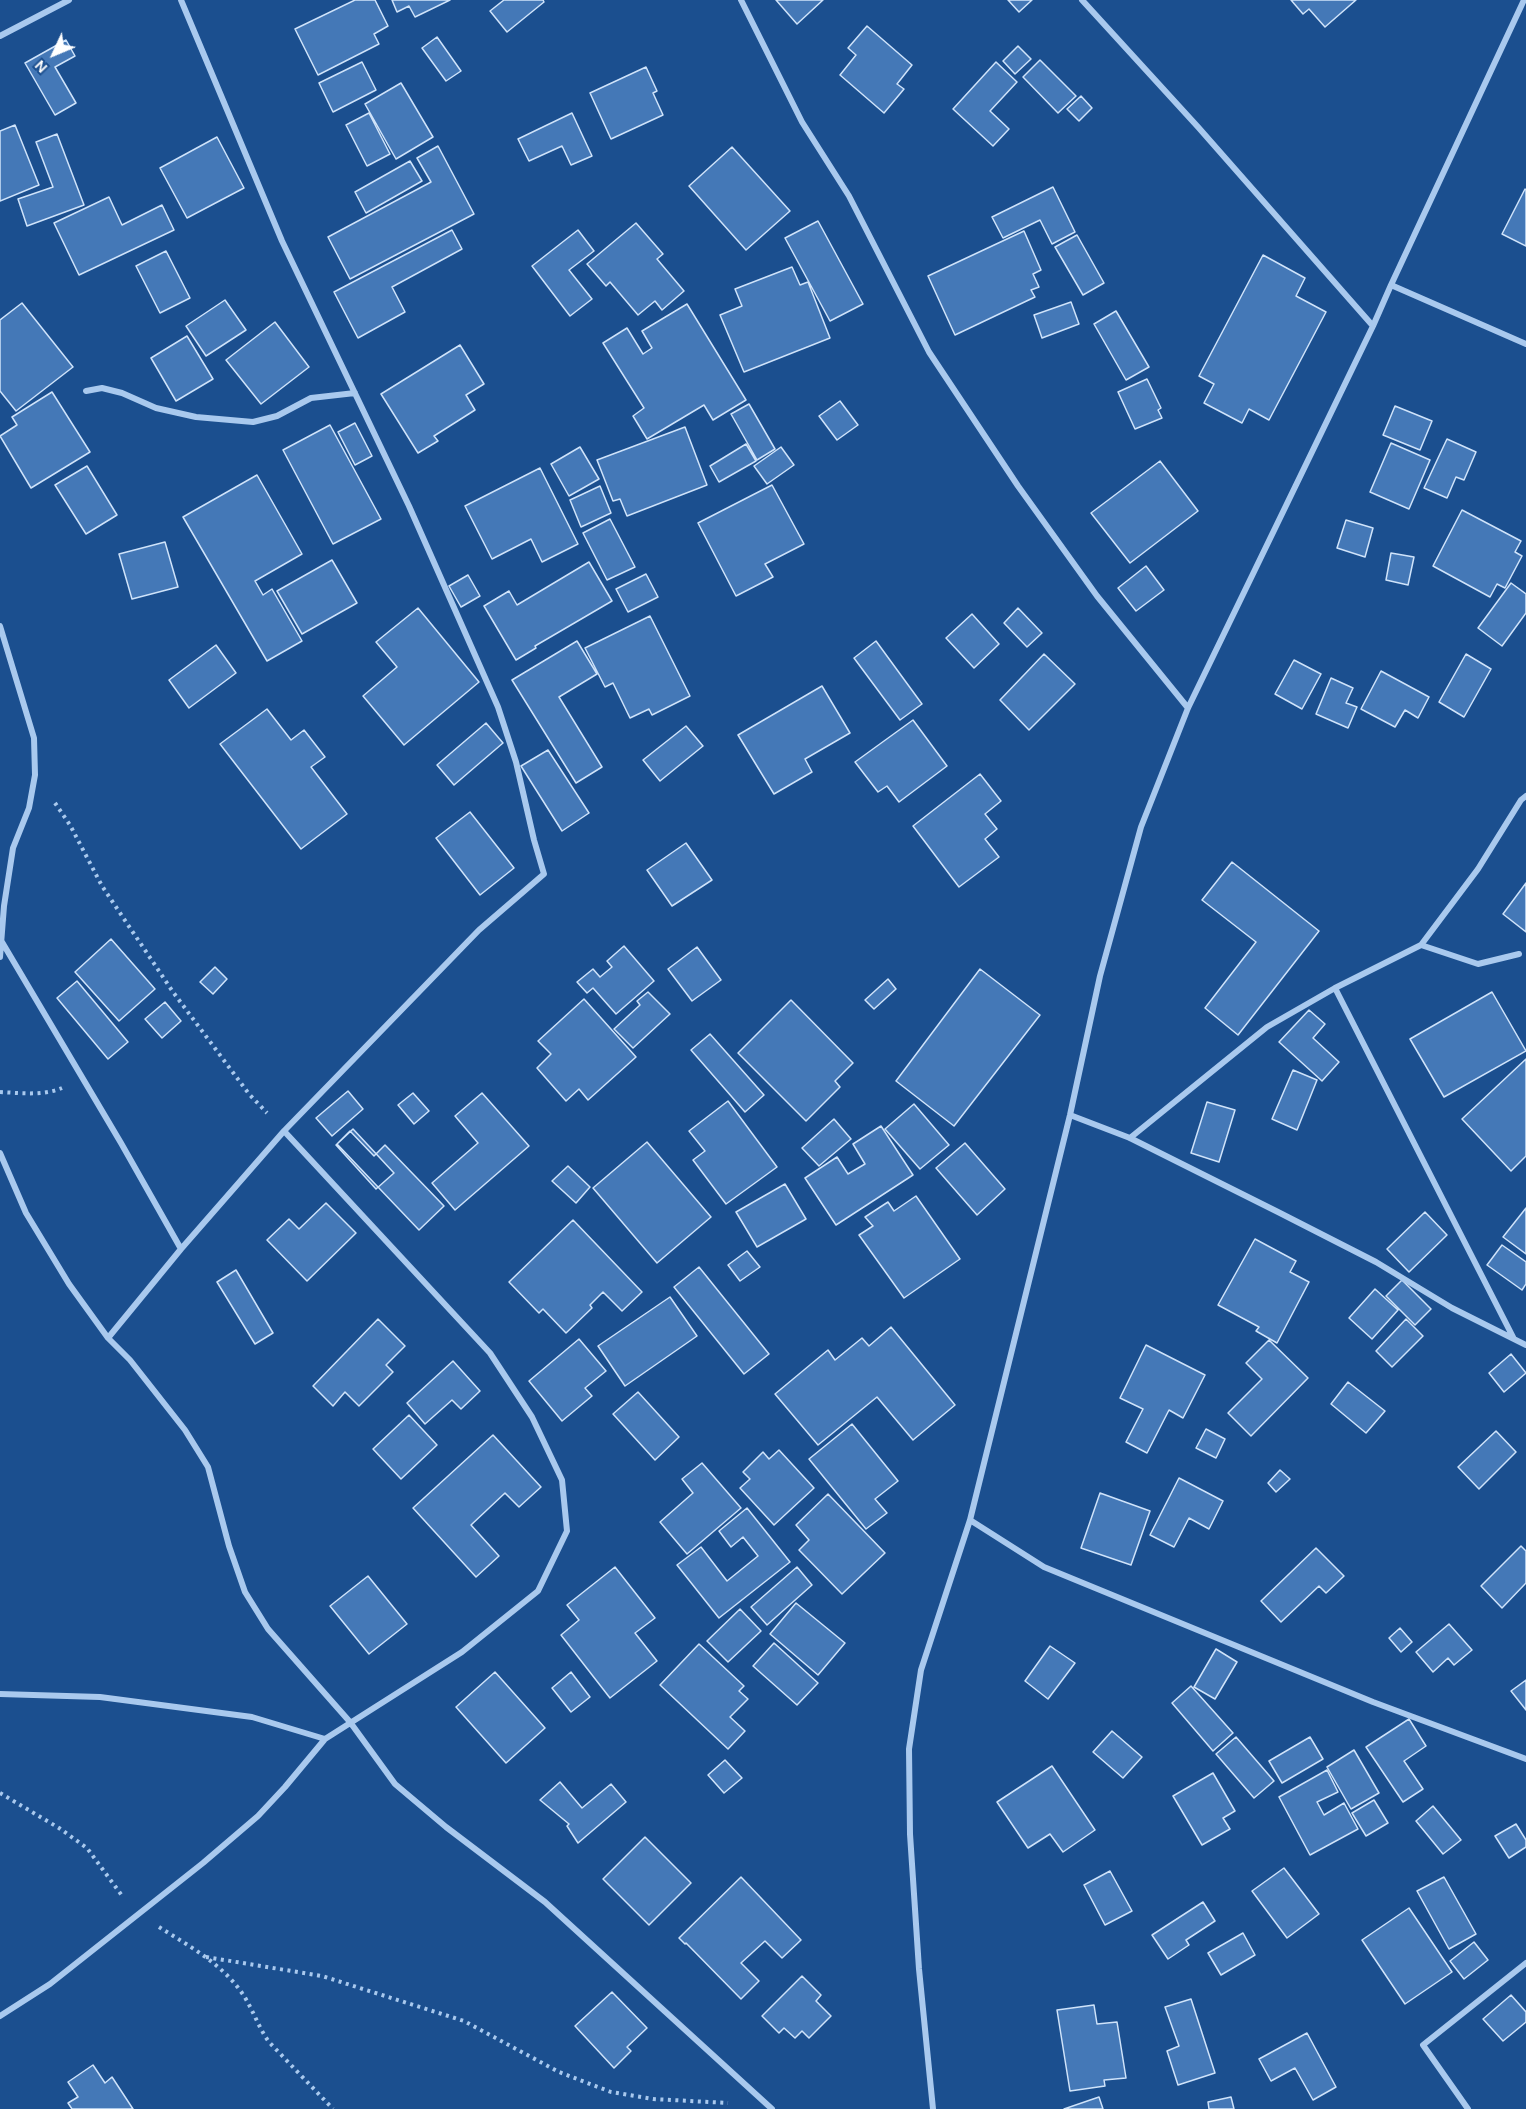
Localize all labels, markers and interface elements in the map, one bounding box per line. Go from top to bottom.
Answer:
north arrow [24,24,84,84]
text: N [30,56,52,78]

